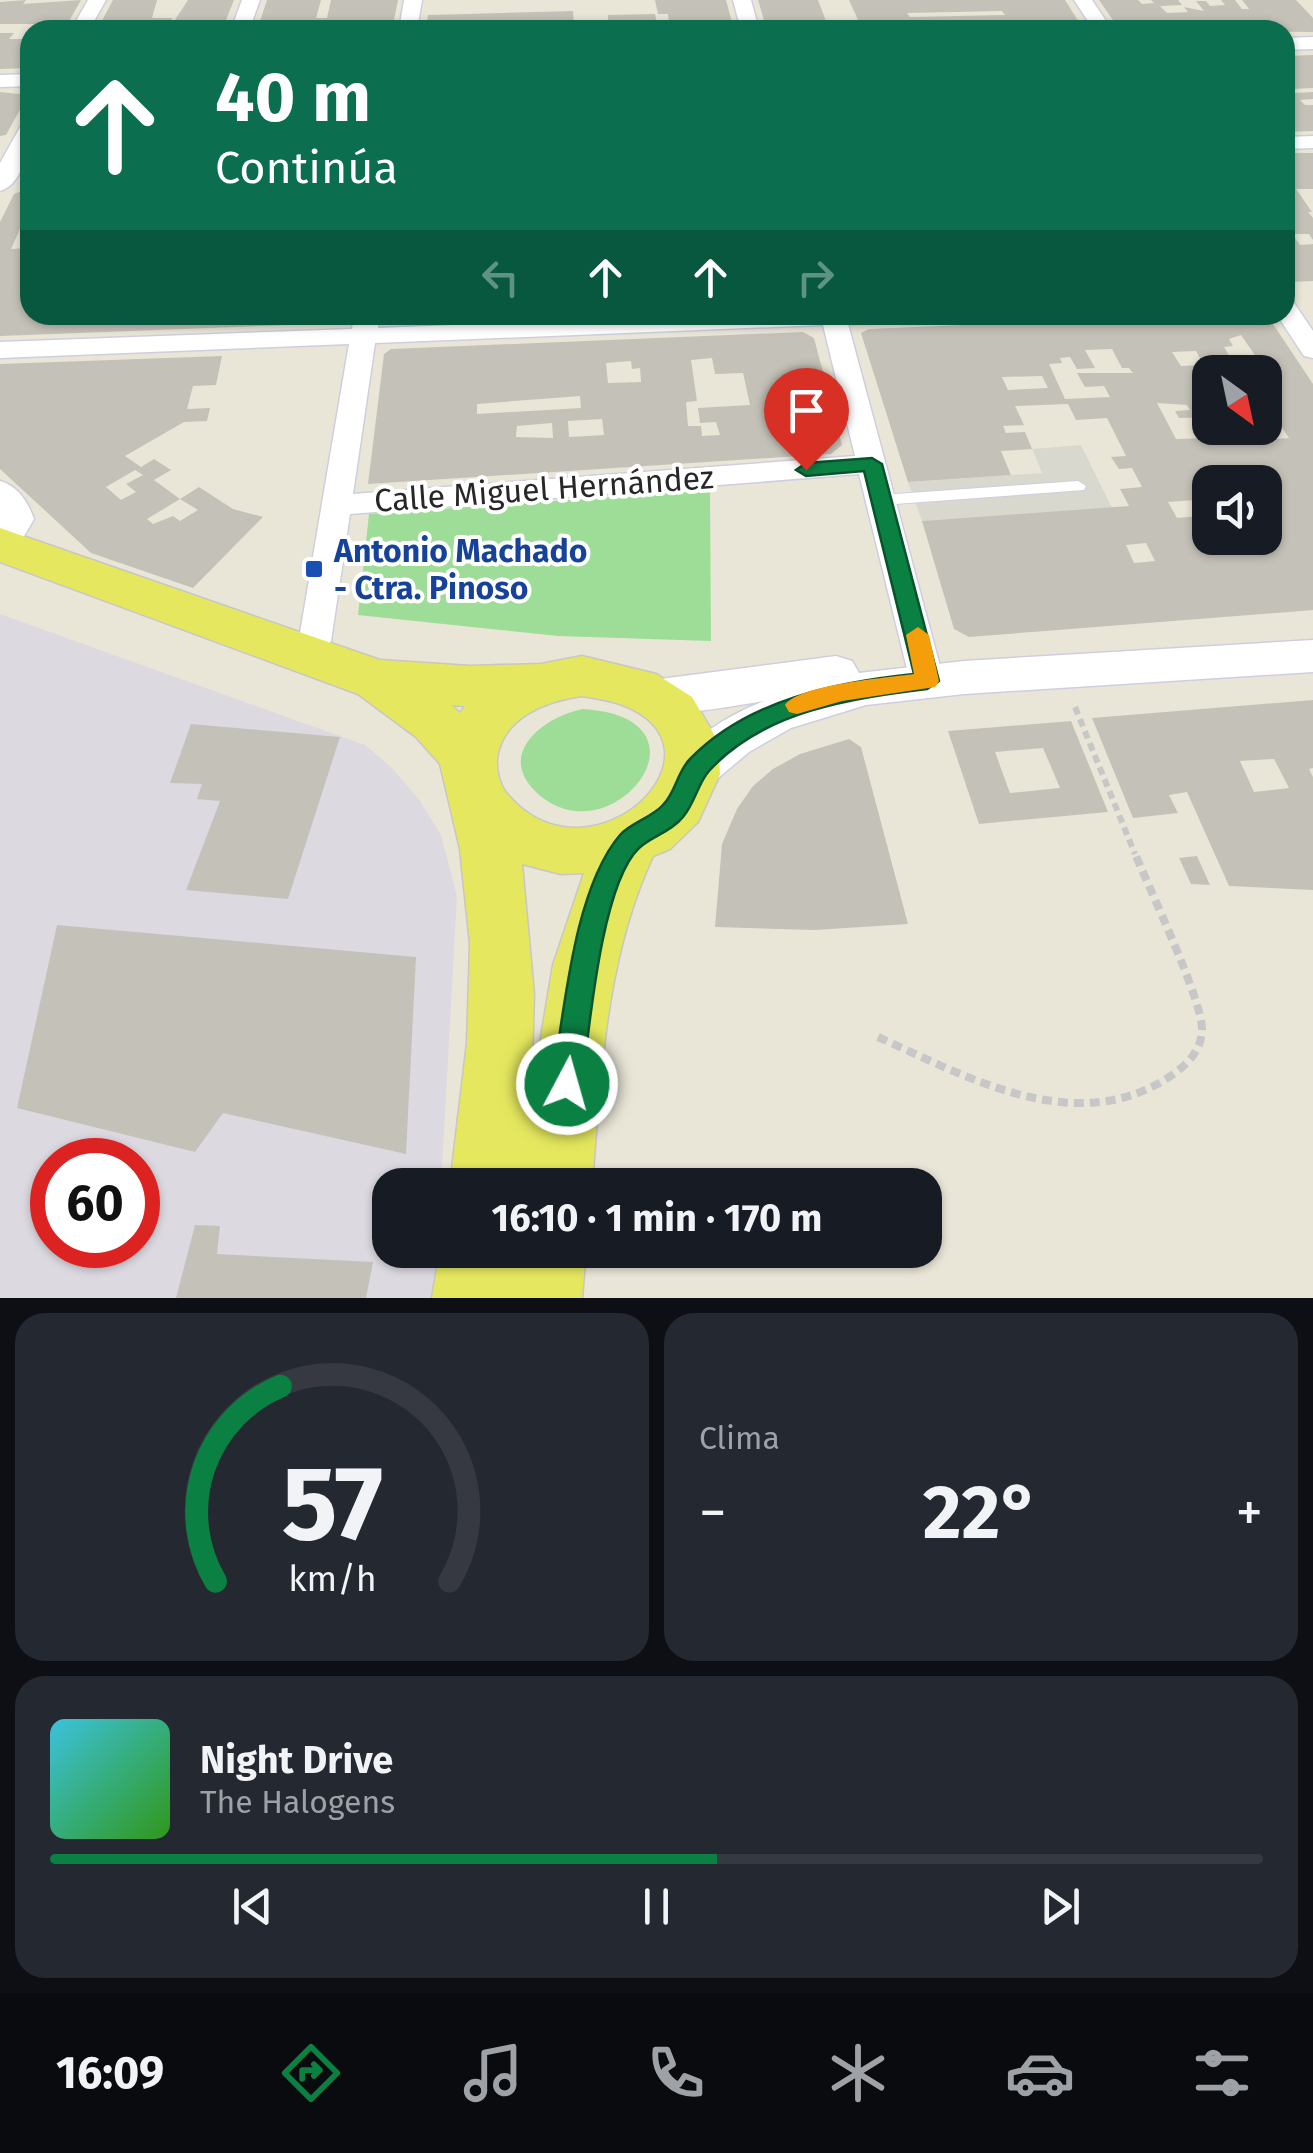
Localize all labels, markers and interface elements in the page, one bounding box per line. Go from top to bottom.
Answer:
text: 40 m [215,56,371,140]
icon: ahead [50,60,180,190]
text: Continúa [215,141,398,195]
icon: left [473,250,528,305]
icon: ahead [578,250,633,305]
icon: ahead [683,250,738,305]
icon: right [788,250,843,305]
north arrow [1192,355,1282,445]
map controls [1192,355,1282,555]
pin [764,368,849,471]
icon: arrive [779,383,834,438]
street label: Calle Miguel Hernández [373,458,715,520]
button: sound [1192,465,1282,555]
place label: Antonio Machado - Ctra. Pinoso [333,532,587,607]
marker: Antonio Machado - Ctra. Pinoso [303,558,325,580]
position arrow [515,1032,619,1136]
speed limit sign: 60 [30,1138,160,1268]
text: 16:10 · 1 min · 170 m [492,1195,822,1241]
text: Clima [699,1419,780,1457]
text: 57 [281,1442,383,1567]
text: 22° [923,1468,1039,1558]
text: − [699,1480,727,1546]
text: + [1236,1480,1263,1546]
text: km/h [288,1558,376,1600]
text: Night Drive [200,1737,393,1783]
text: The Halogens [200,1783,395,1821]
icon: previous [225,1879,280,1934]
icon: pause [629,1879,684,1934]
icon: next [1033,1879,1088,1934]
icon: directions [276,2038,346,2108]
icon: music [458,2038,528,2108]
icon: phone [641,2038,711,2108]
icon: climate [823,2038,893,2108]
icon: car [1005,2038,1075,2108]
icon: filters [1187,2038,1257,2108]
text: 16:09 [56,2046,164,2100]

